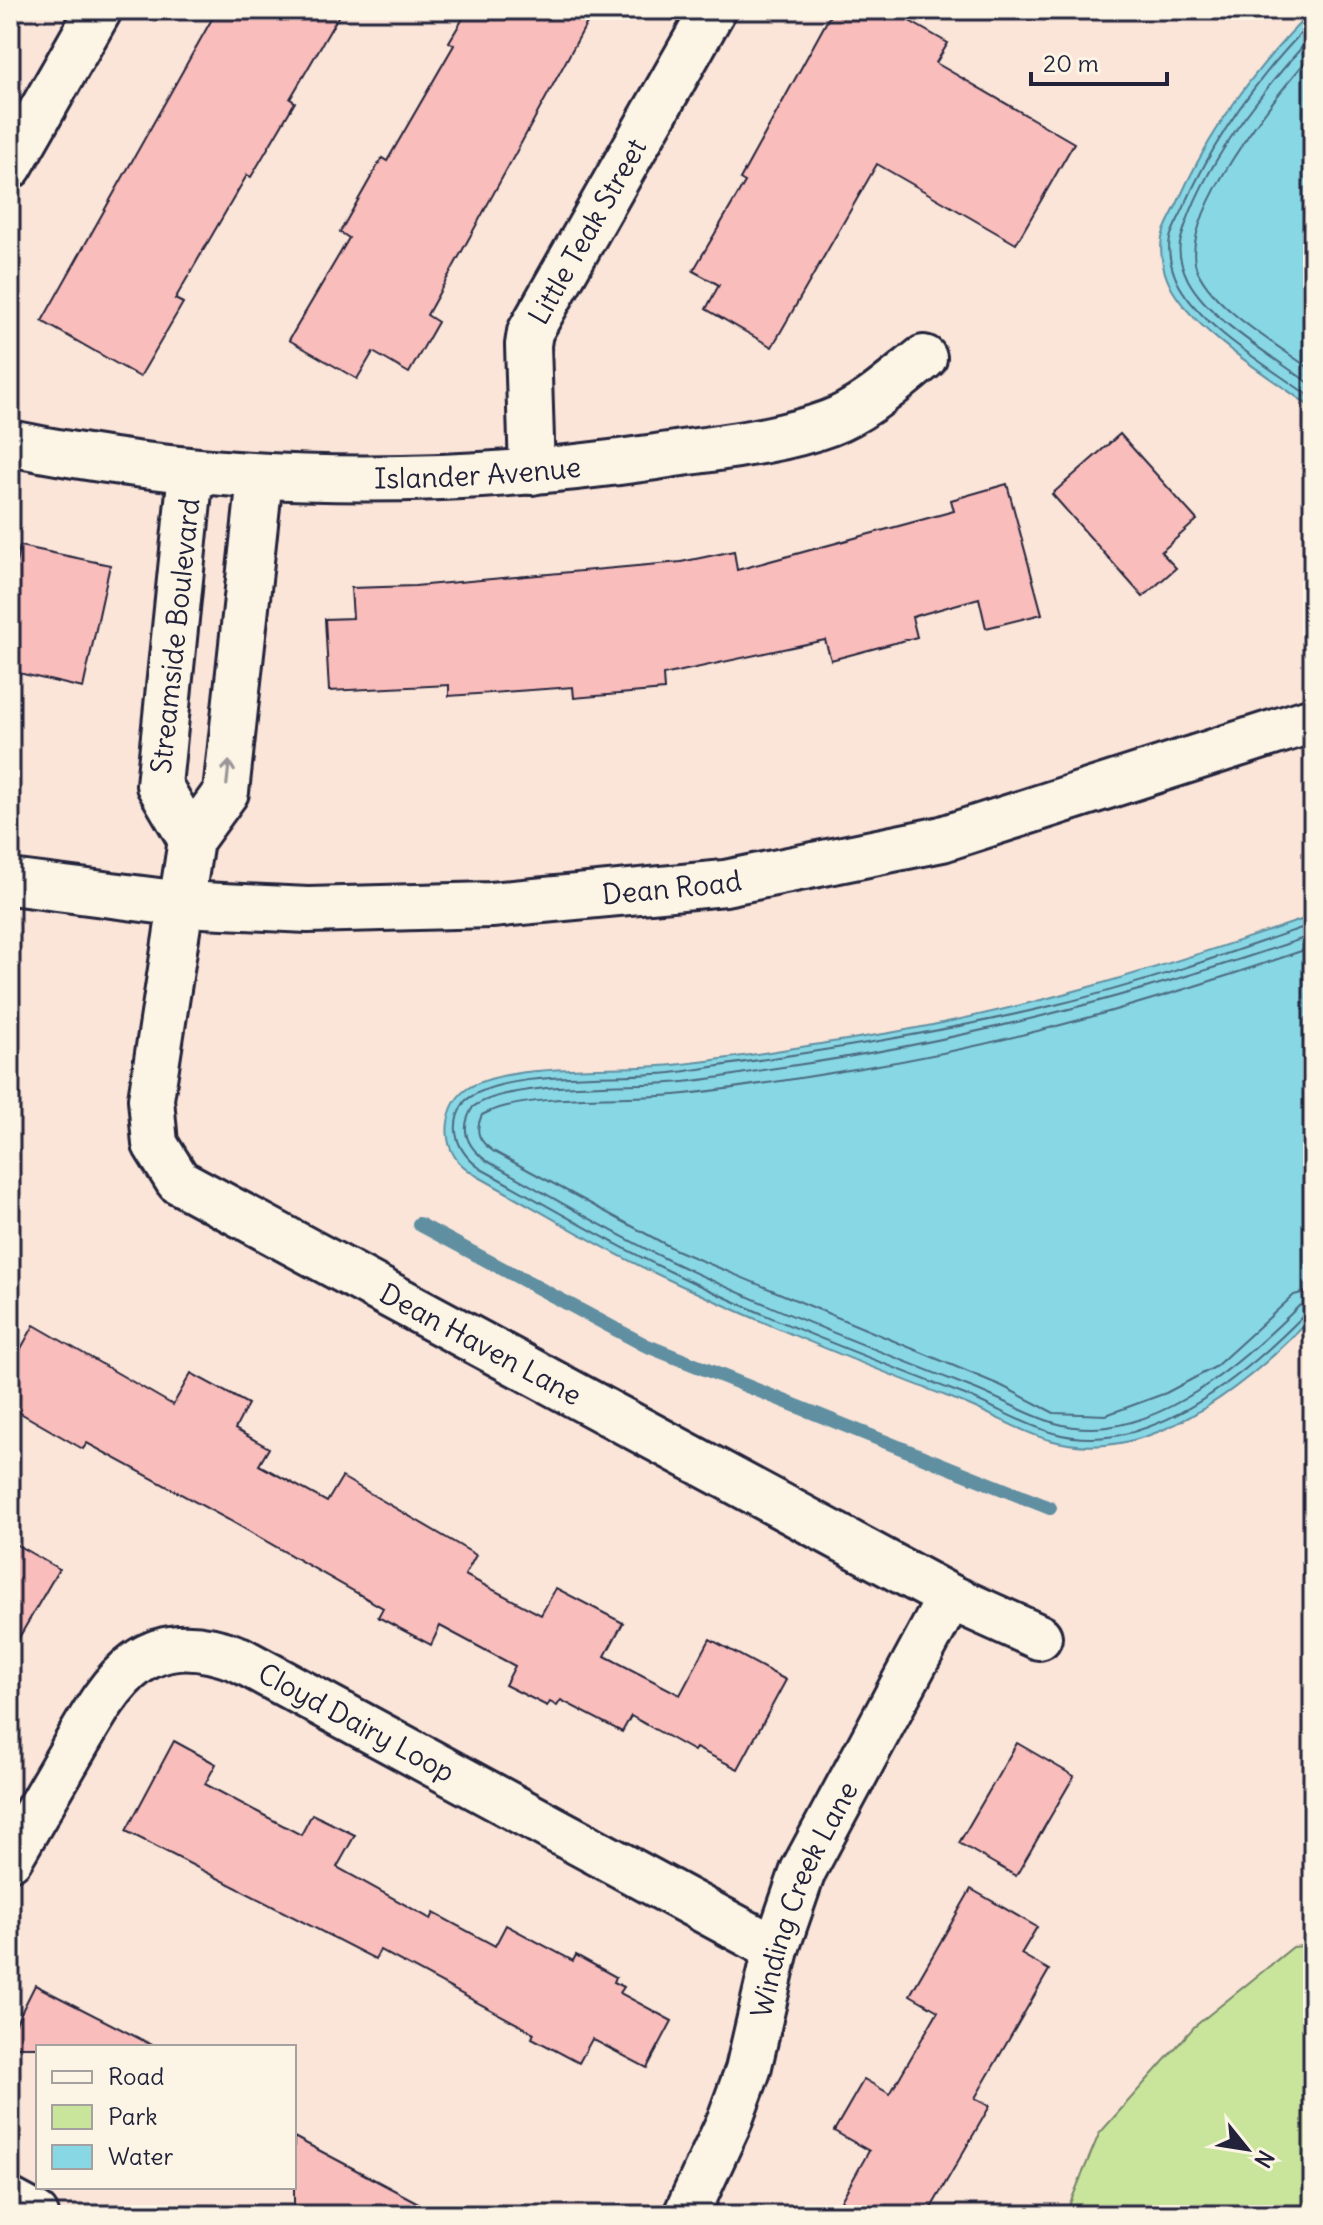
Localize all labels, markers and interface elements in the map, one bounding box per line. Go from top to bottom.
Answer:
scale bar [1031,36,1167,86]
text: 20 m [1043,48,1099,78]
street label: Little Teak Street [520,132,654,331]
street label: Islander Avenue [374,449,583,496]
street label: Streamside Boulevard [143,497,207,775]
one-way arrow [220,760,235,787]
street label: Dean Road [600,862,744,912]
street label: Dean Haven Lane [374,1275,588,1413]
street label: Cloyd Dairy Loop [252,1655,461,1790]
street label: Winding Creek Lane [743,1775,866,2021]
legend [36,2045,296,2189]
text: Road [108,2061,164,2091]
text: Park [108,2101,158,2131]
north arrow [1207,2109,1287,2189]
text: Water [108,2141,173,2171]
text: N [1248,2145,1280,2173]

